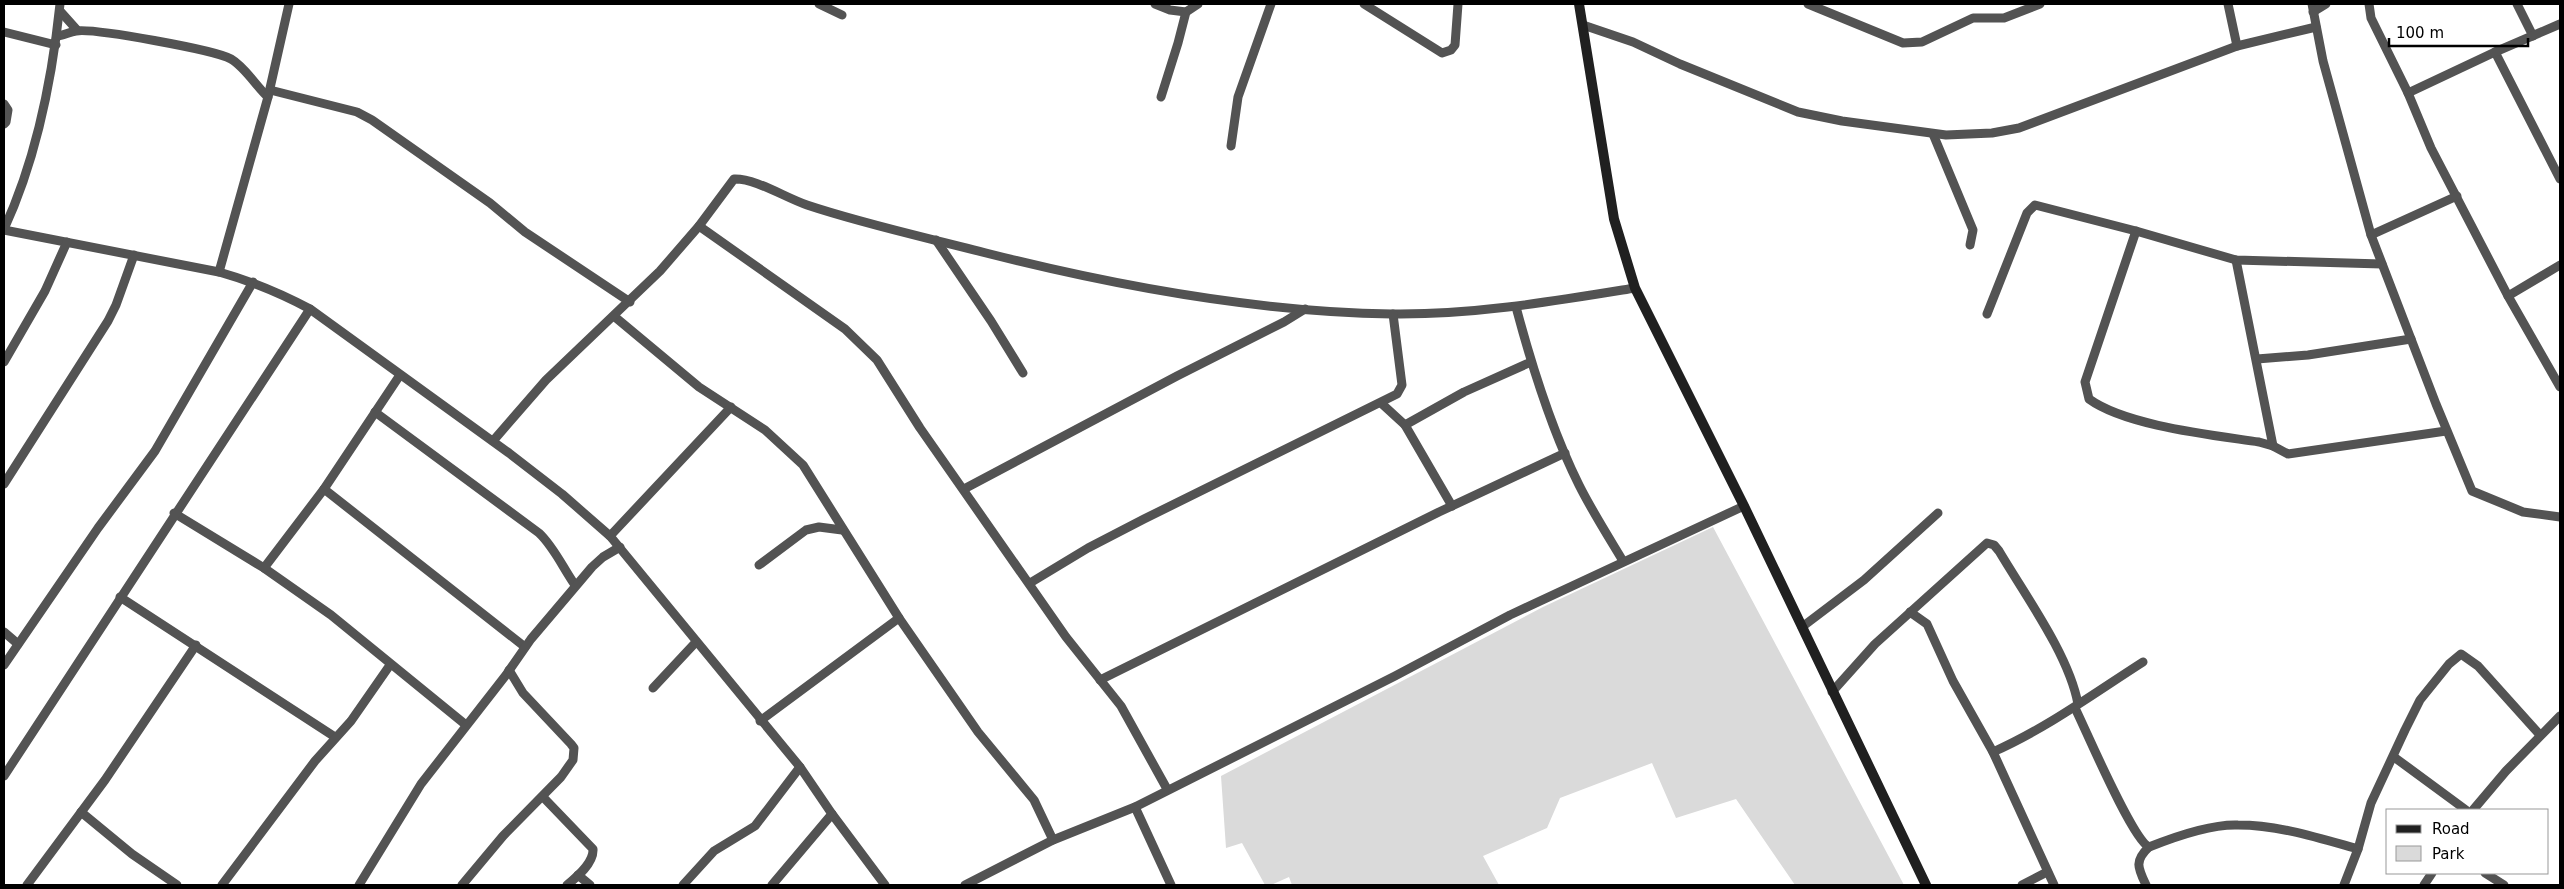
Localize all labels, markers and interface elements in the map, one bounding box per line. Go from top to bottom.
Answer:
scale bar [2389,15,2528,47]
text: 100 m [2396,24,2444,42]
legend [2386,809,2549,874]
text: Road [2432,820,2470,838]
text: Park [2432,845,2465,863]

